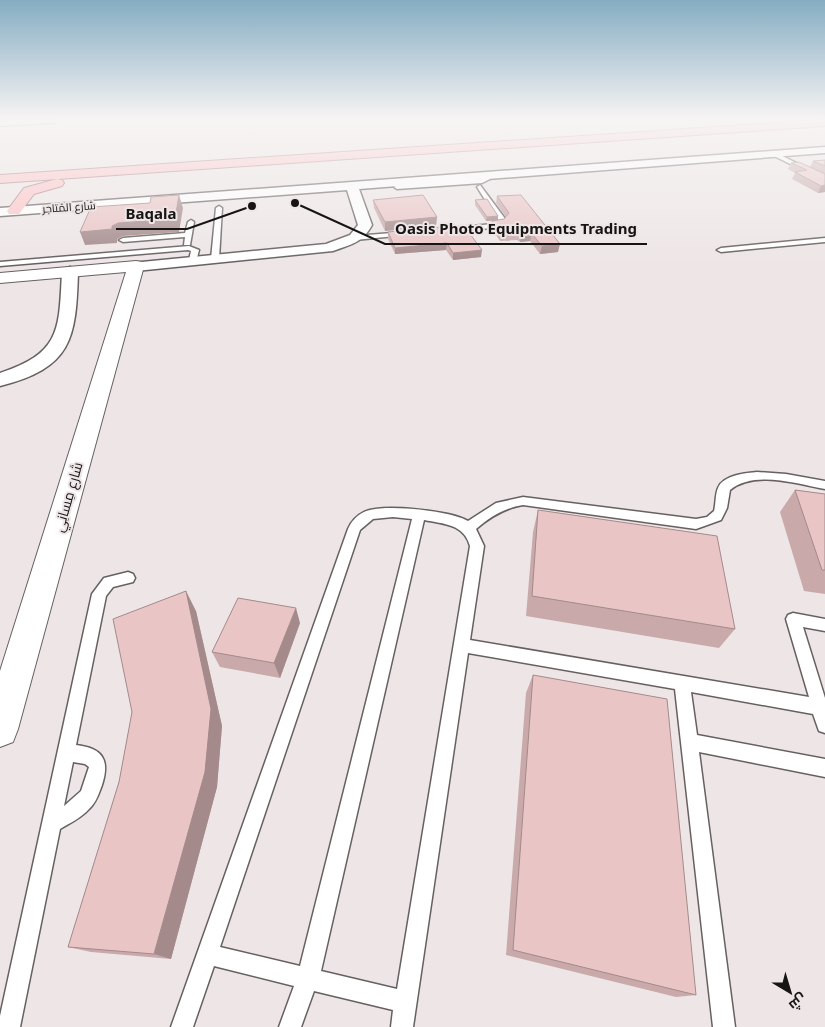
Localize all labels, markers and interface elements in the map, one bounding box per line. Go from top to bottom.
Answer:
street label: شارع المُتاجر [41,197,96,217]
callout: Baqala [116,199,187,229]
text: Baqala [126,203,176,223]
callout: Oasis Photo Equipments Trading [385,214,647,244]
text: Oasis Photo Equipments Trading [395,218,637,238]
street label: شارع مِسانِي [48,460,89,535]
north arrow [765,967,815,1017]
text: ش [785,990,811,1016]

